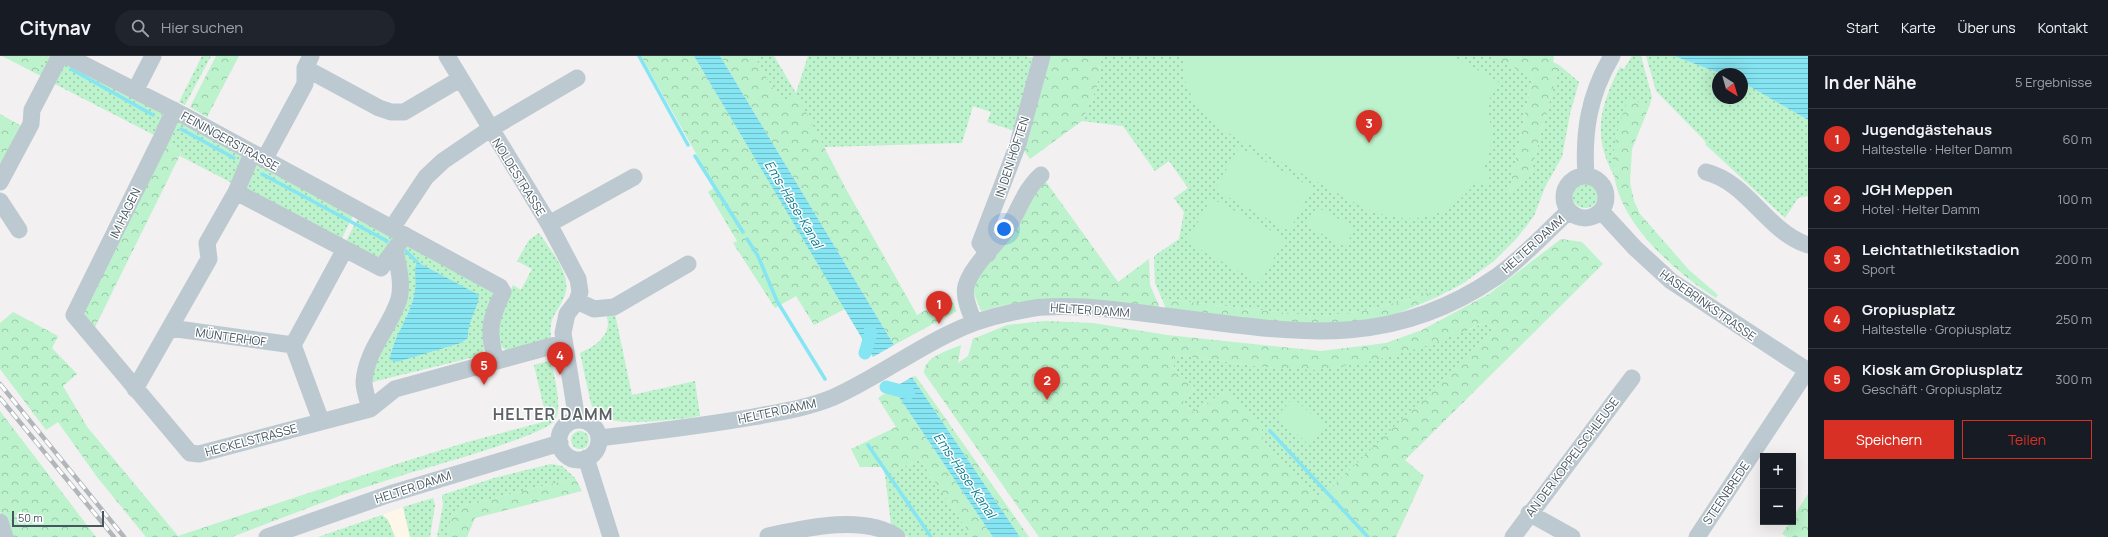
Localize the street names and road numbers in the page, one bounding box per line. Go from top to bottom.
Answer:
street label: FEININGERSTRASSE [178,107,282,175]
street label: IN DEN HÖFTEN [991,114,1033,200]
street label: NOLDESTRASSE [488,135,550,219]
street label: IM HAGEN [105,185,145,241]
street label: HELTER DAMM [1498,211,1568,277]
street label: HASEBRINKSTRASSE [1657,265,1760,345]
street label: HELTER DAMM [1050,299,1130,321]
street label: MÜNTERHOF [195,324,267,350]
street label: HELTER DAMM [736,394,818,428]
street label: AN DER KOPPELSCHLEUSE [1521,394,1623,520]
street label: HECKELSTRASSE [203,419,299,460]
street label: STEENBREDE [1699,458,1754,528]
street label: HELTER DAMM [373,467,453,507]

